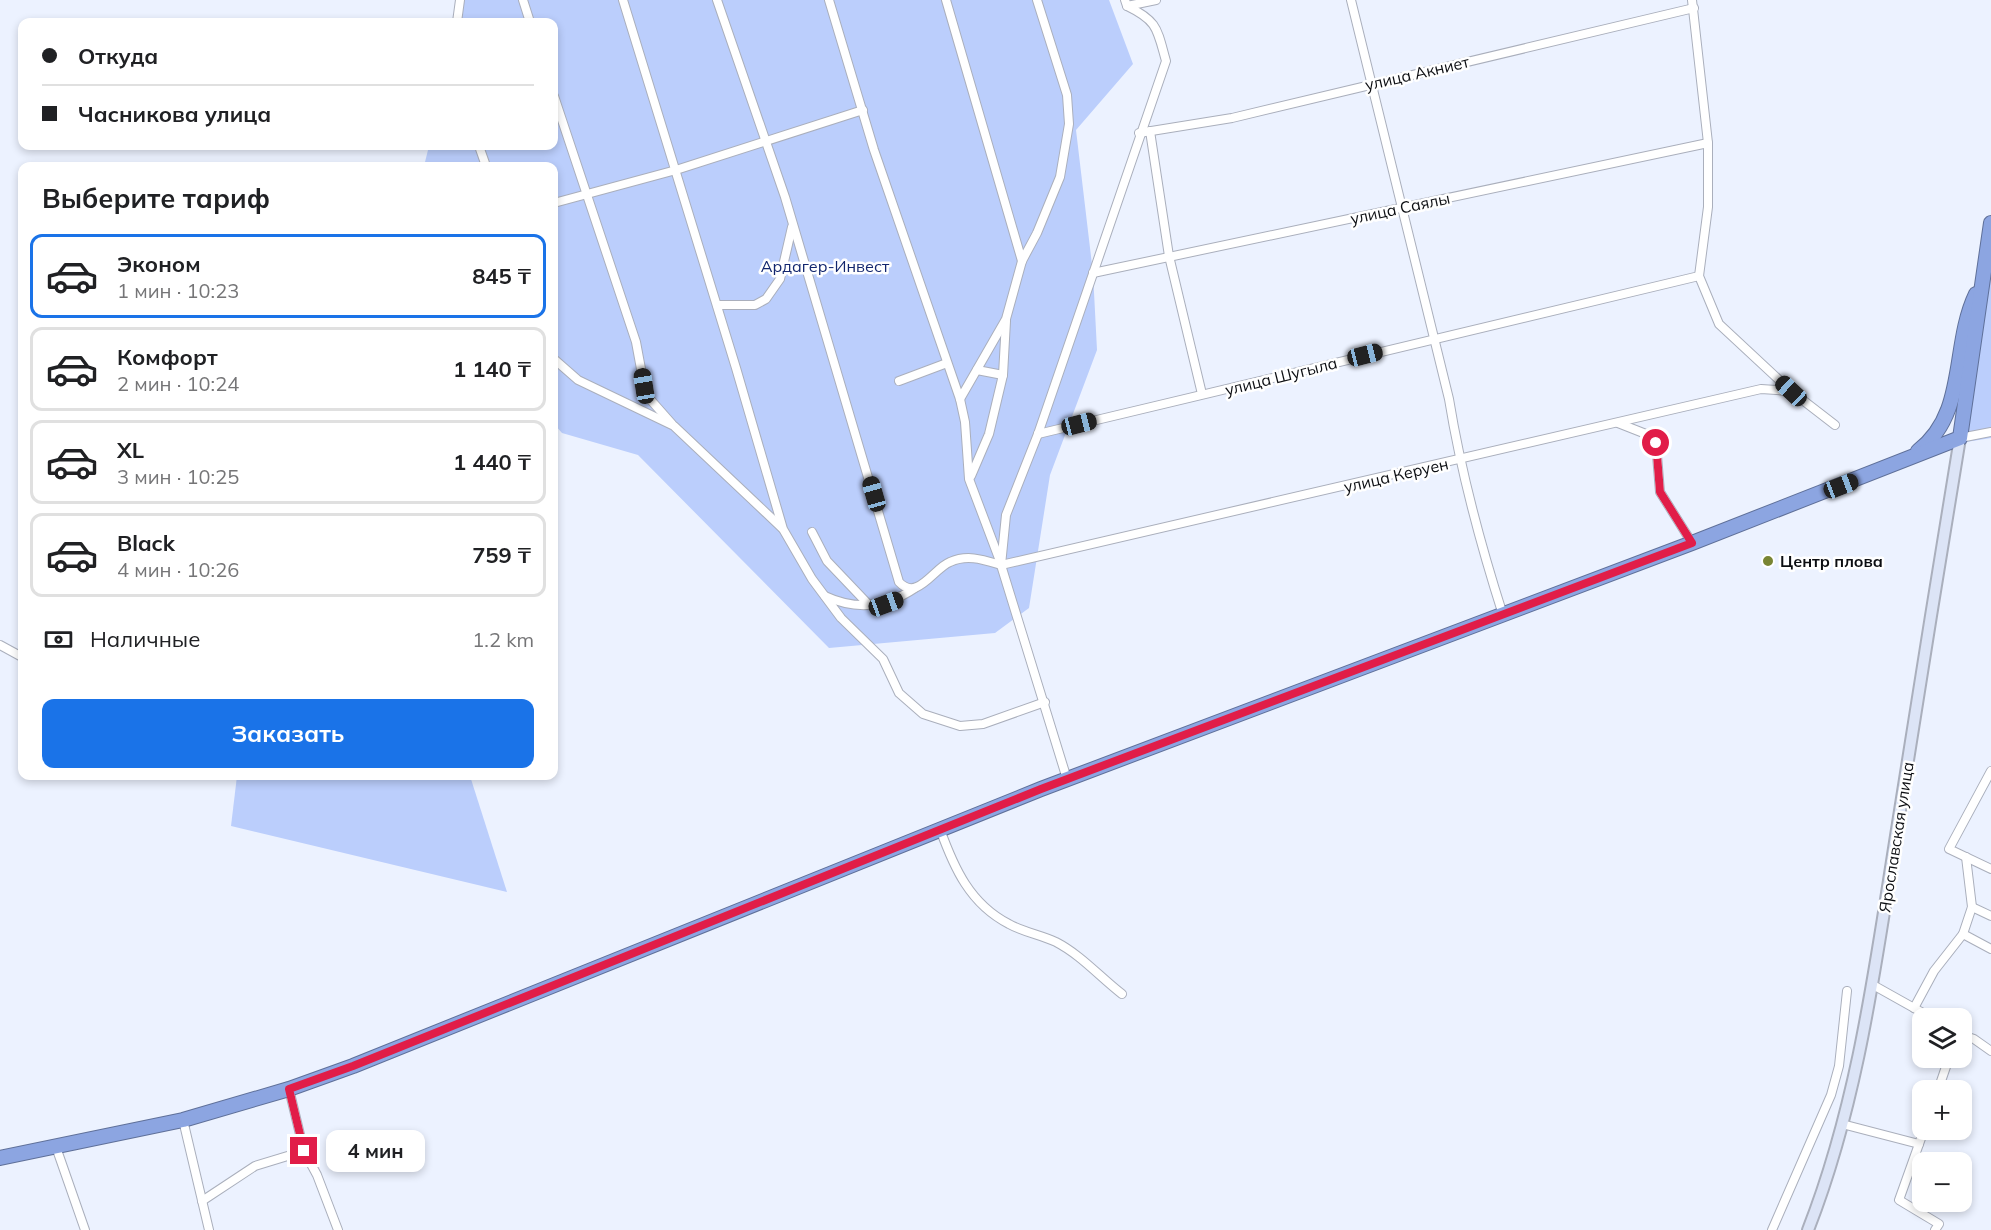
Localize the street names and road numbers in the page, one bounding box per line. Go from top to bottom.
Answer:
street label: улица Акниет [1363,51,1472,95]
street label: улица Саялы [1348,188,1452,228]
street label: улица Шугыла [1223,352,1339,400]
street label: улица Керуен [1342,453,1450,497]
street label: Ярославская улица [1874,760,1918,914]

